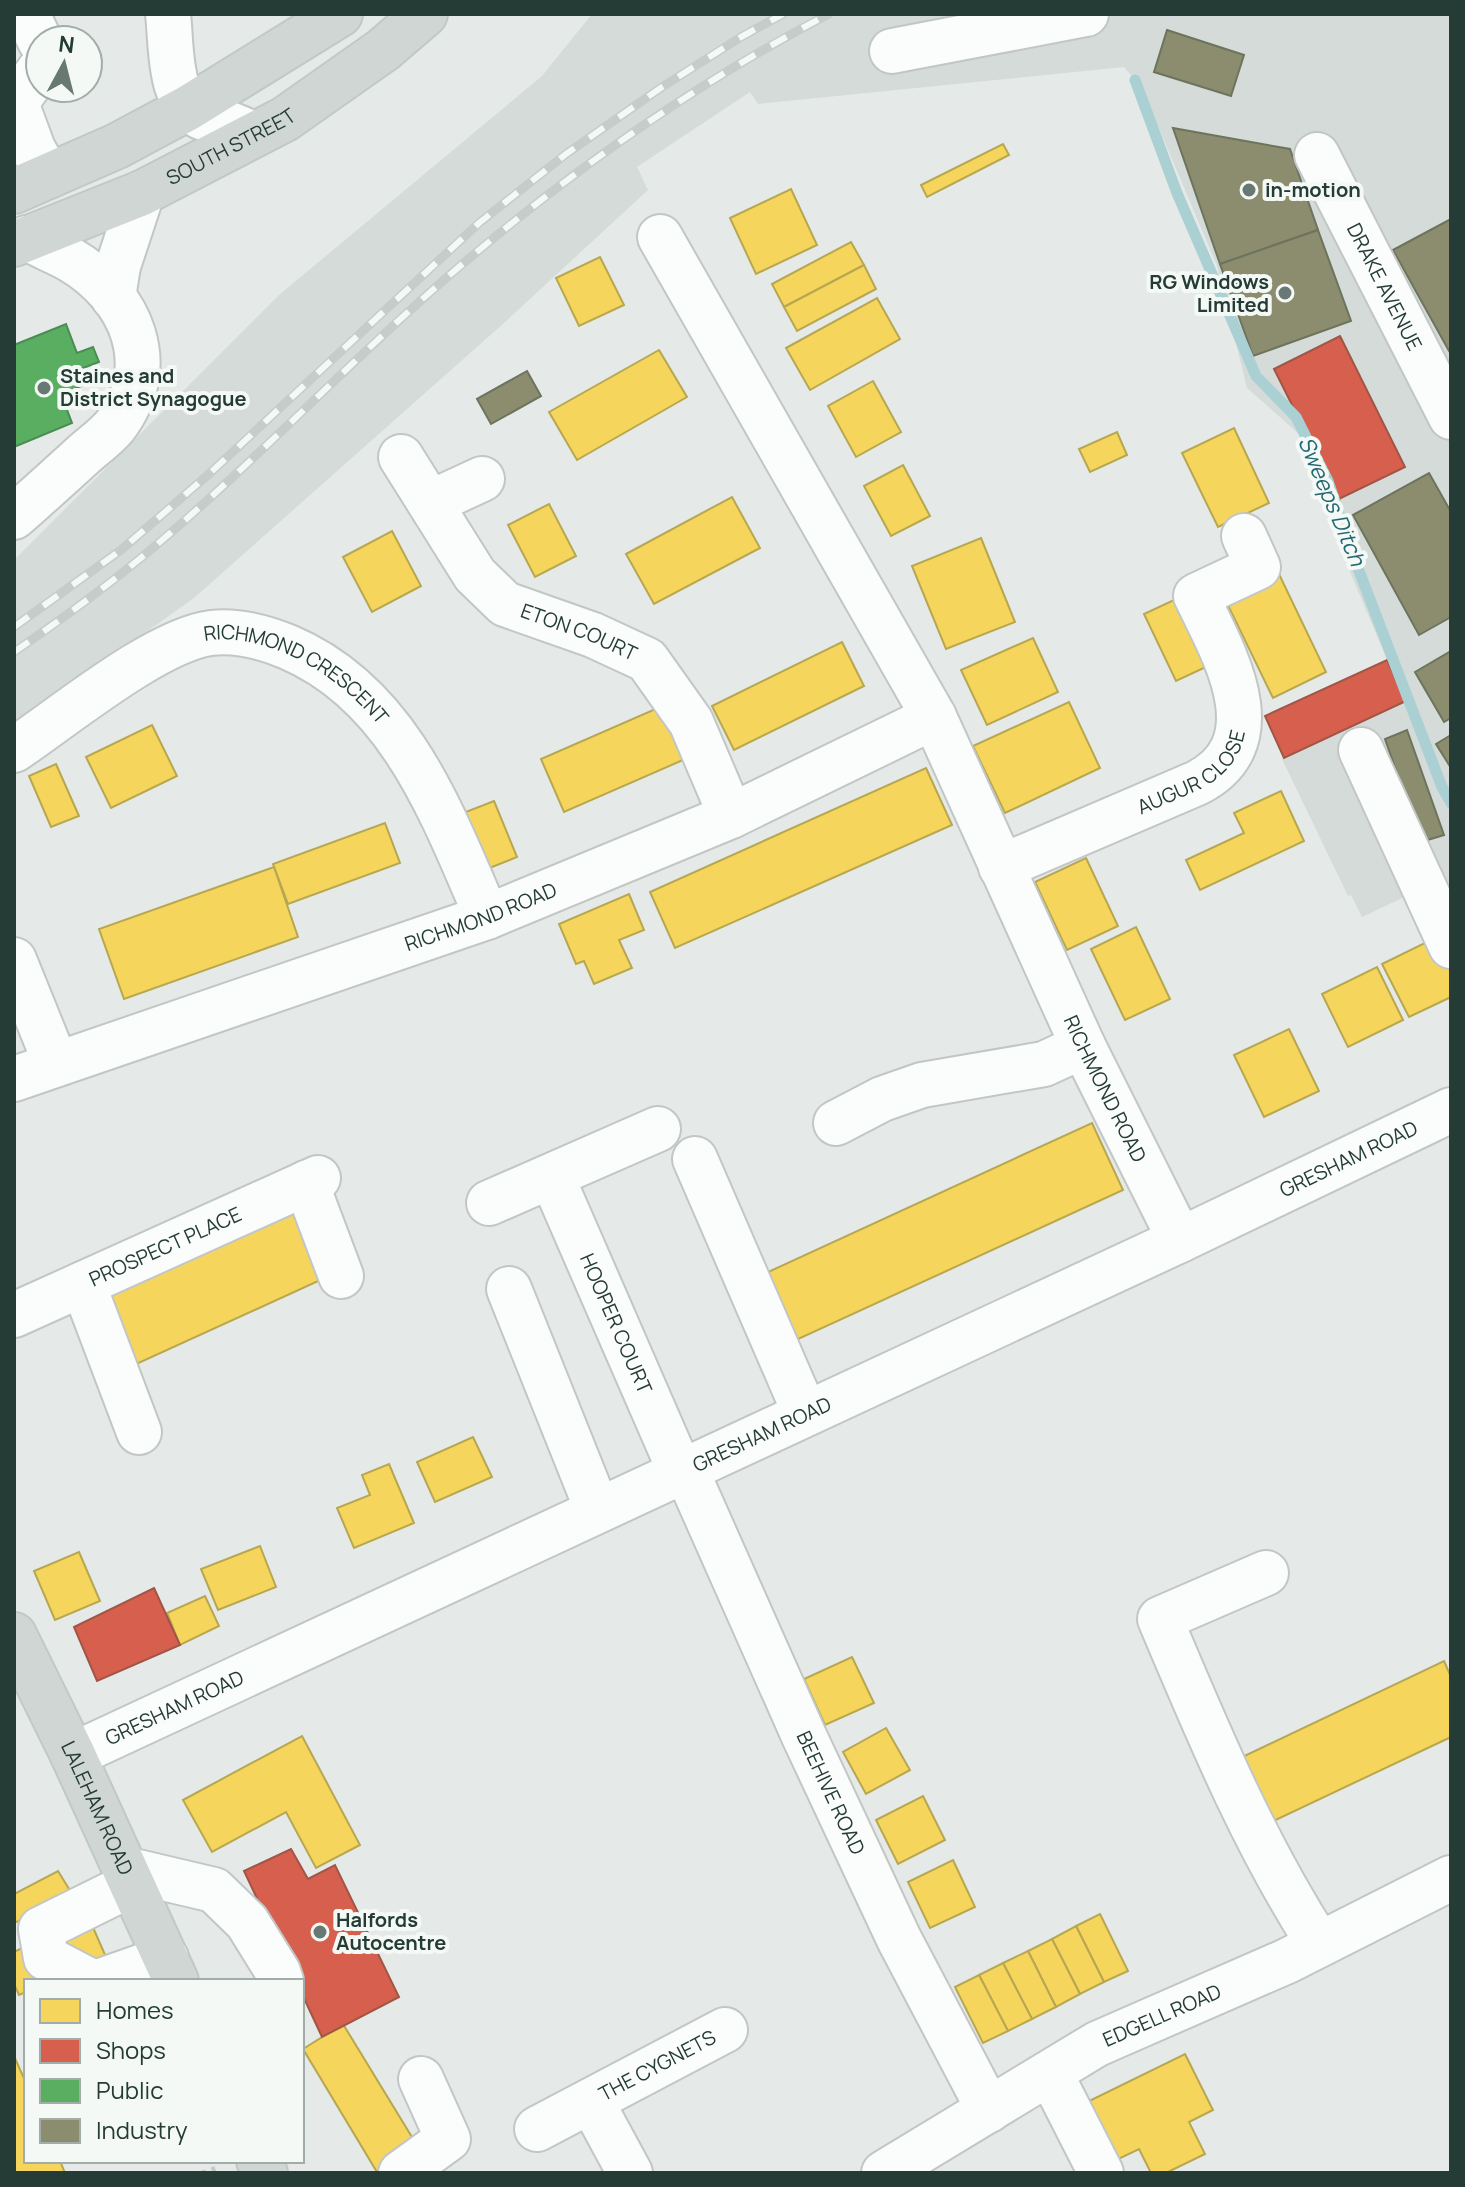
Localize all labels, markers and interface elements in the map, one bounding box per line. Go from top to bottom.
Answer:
north arrow [24,24,104,104]
text: N [57,28,76,60]
street label: SOUTH STREET [161,102,301,191]
place label: in-motion [1265,176,1361,203]
marker: in-motion [1240,181,1258,199]
street label: DRAKE AVENUE [1341,218,1429,355]
place label: RG Windows Limited [1149,268,1269,318]
marker: RG Windows Limited [1276,284,1294,302]
place label: Staines and District Synagogue [60,362,247,412]
marker: Staines and District Synagogue [35,379,53,397]
water label: Sweeps Ditch [1291,432,1373,571]
street label: ETON COURT [517,597,642,667]
street label: RICHMOND CRESCENT [202,618,395,730]
street label: AUGUR CLOSE [1133,727,1251,820]
street label: RICHMOND ROAD [401,876,561,957]
street label: RICHMOND ROAD [1058,1011,1153,1167]
street label: GRESHAM ROAD [1275,1114,1422,1203]
street label: PROSPECT PLACE [85,1200,246,1292]
street label: HOOPER COURT [574,1249,659,1398]
street label: GRESHAM ROAD [688,1390,836,1478]
street label: GRESHAM ROAD [101,1663,248,1751]
street label: BEEHIVE ROAD [790,1726,872,1859]
street label: LALEHAM ROAD [55,1736,140,1879]
place label: Halfords Autocentre [336,1906,446,1956]
marker: Halfords Autocentre [311,1923,329,1941]
street label: EDGELL ROAD [1098,1977,1225,2053]
legend [24,1979,304,2163]
text: Homes [96,1993,174,2026]
street label: THE CYGNETS [594,2023,720,2107]
text: Shops [96,2033,166,2066]
text: Public [96,2073,163,2106]
text: Industry [96,2113,188,2146]

